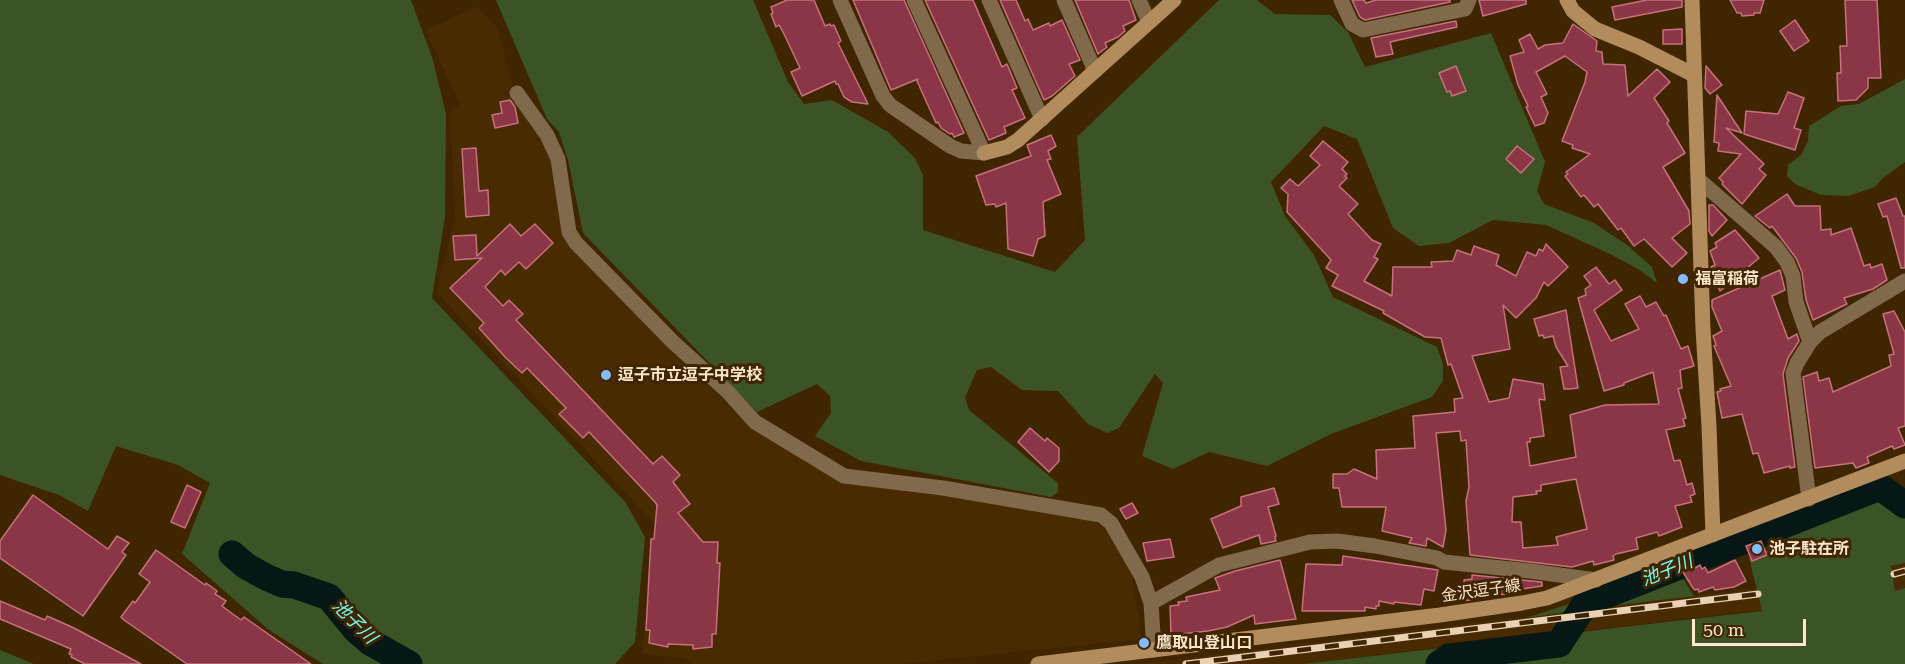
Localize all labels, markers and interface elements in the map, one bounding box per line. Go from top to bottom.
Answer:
place label: 福富稲荷 [1695,269,1759,289]
marker: 福富稲荷 [1676,272,1690,286]
place label: 逗子市立逗子中学校 [618,365,762,385]
marker: 逗子市立逗子中学校 [599,368,613,382]
place label: 池子駐在所 [1769,539,1849,559]
marker: 池子駐在所 [1750,542,1764,556]
water label: 池子川 [1638,551,1696,591]
street label: 金沢逗子線 [1440,576,1522,606]
water label: 池子川 [327,595,381,649]
scale bar [1695,607,1809,645]
text: 50 m [1703,619,1744,640]
place label: 鷹取山登山口 [1156,633,1252,653]
marker: 鷹取山登山口 [1137,636,1151,650]

